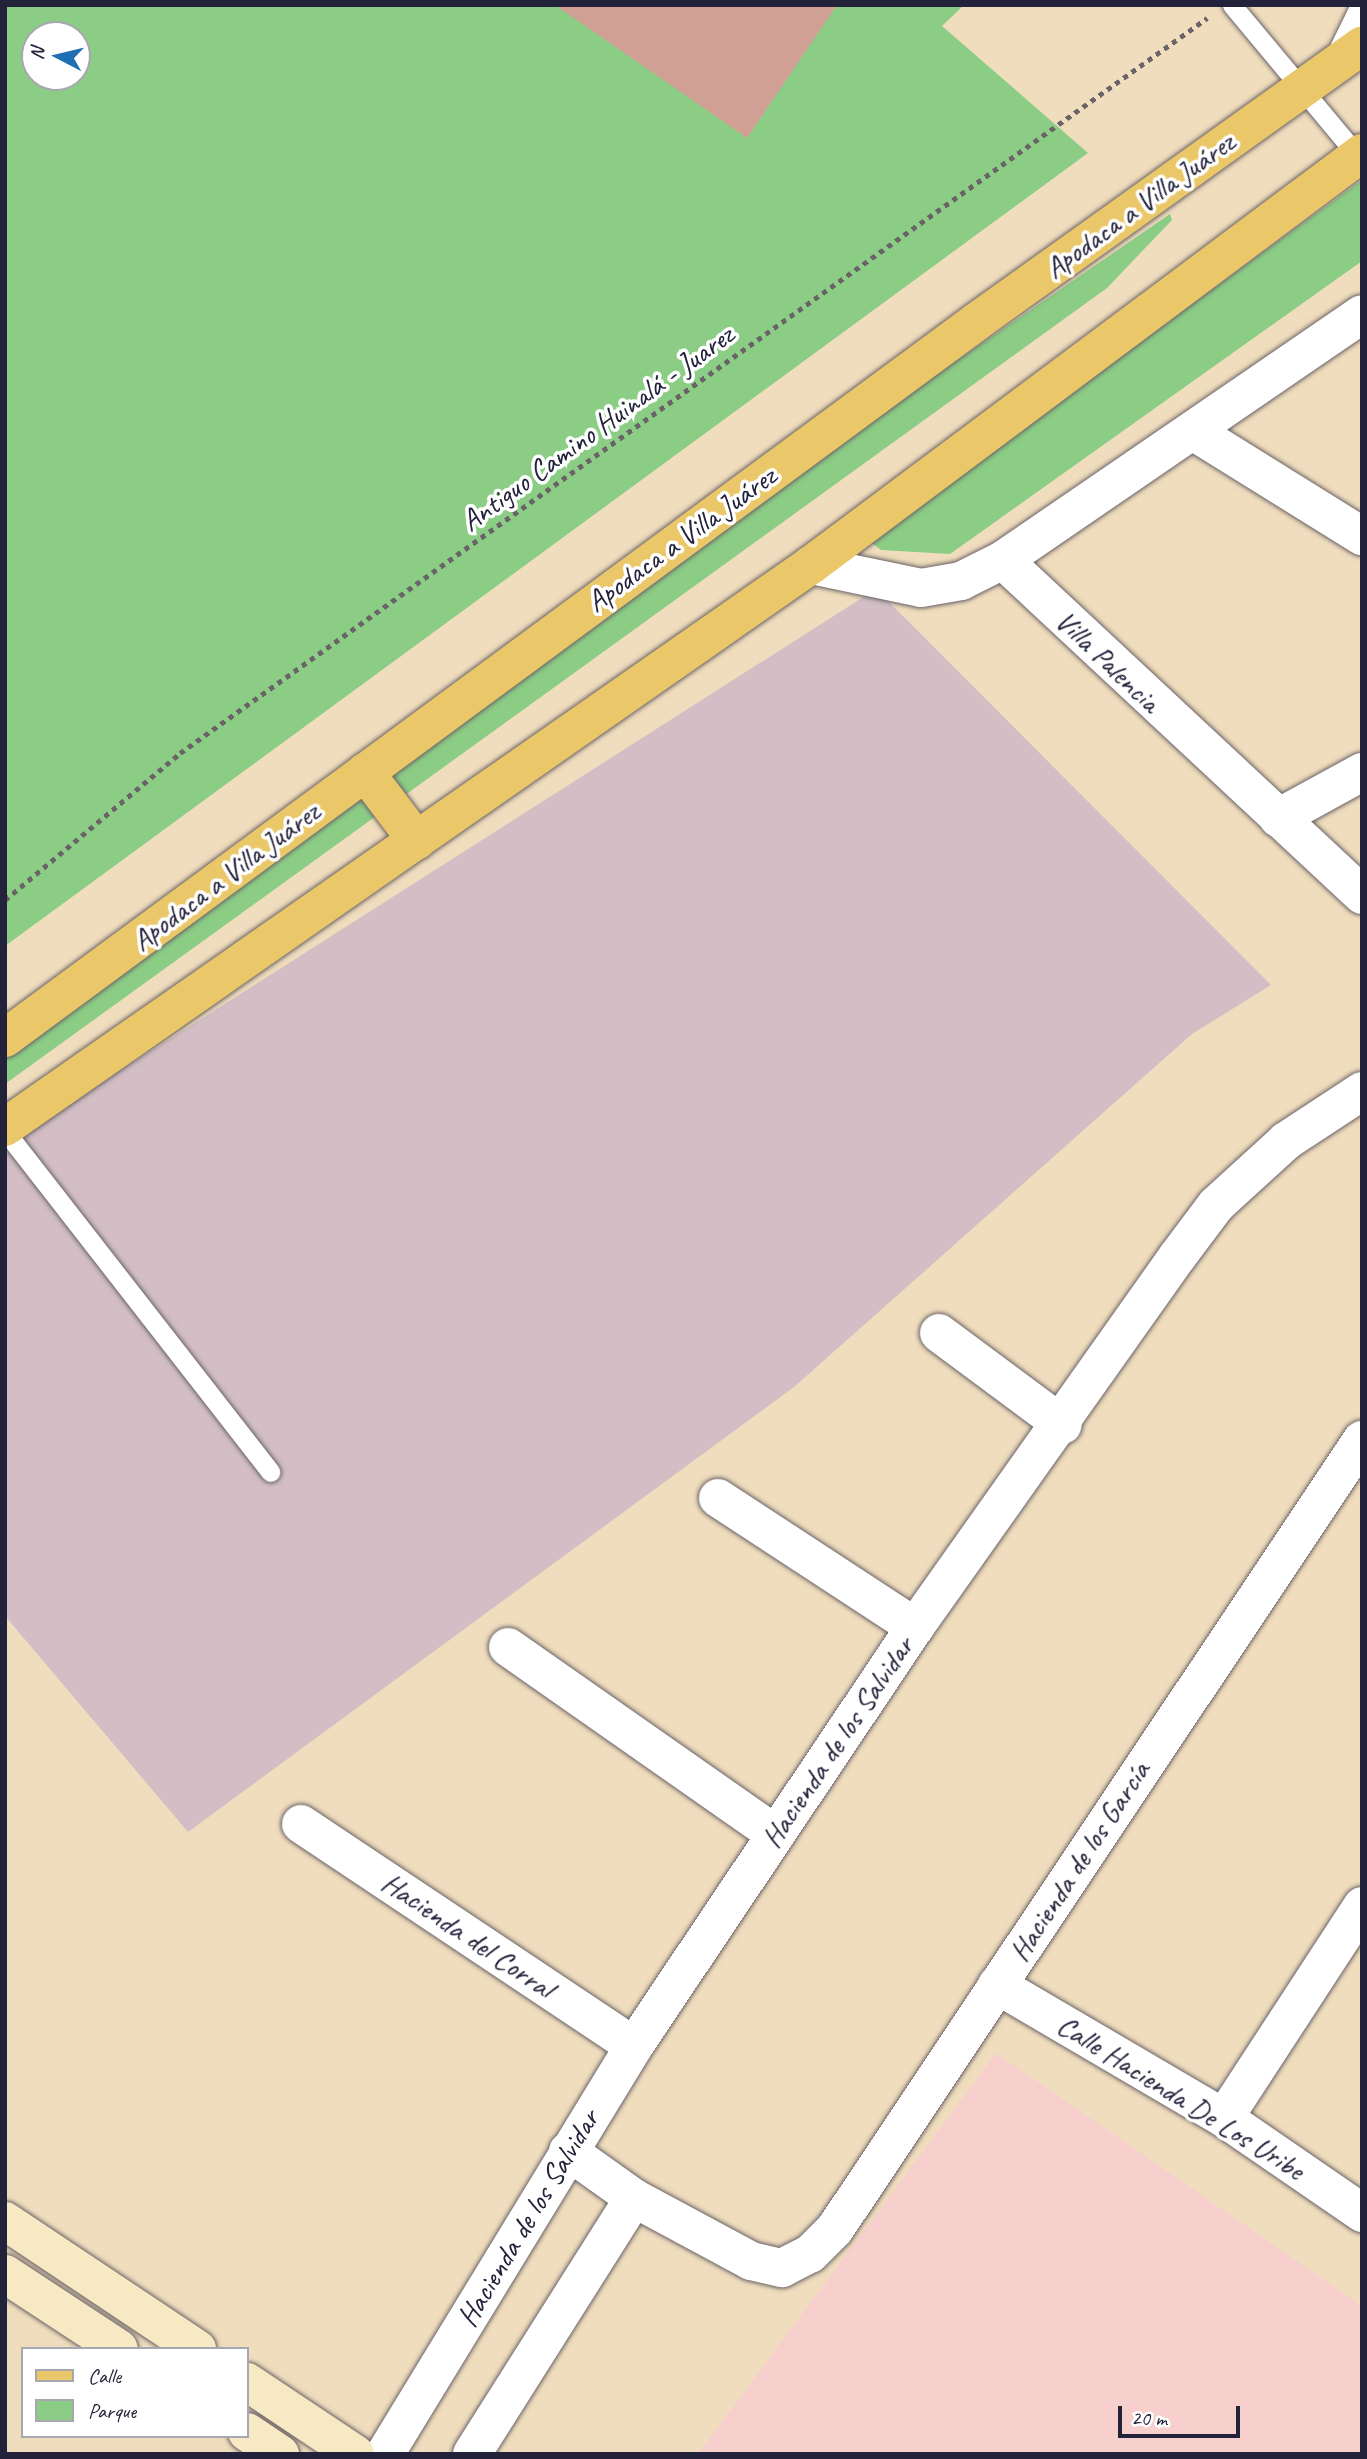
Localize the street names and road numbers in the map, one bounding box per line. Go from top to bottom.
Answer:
street label: Apodaca a Villa Juárez [1038,124,1240,286]
street label: Antiguo Camino Huinalá - Juarez [454,317,740,539]
street label: Apodaca a Villa Juárez [580,458,782,620]
street label: Villa Palencia [1047,602,1169,720]
street label: Apodaca a Villa Juárez [125,794,325,958]
street label: Hacienda de los Salvidar [753,1630,921,1854]
street label: Hacienda de los García [1001,1754,1157,1968]
street label: Hacienda del Corral [375,1864,561,2006]
street label: Calle Hacienda De Los Uribe [1050,2006,1312,2188]
street label: Hacienda de los Salvidar [449,2103,607,2333]

